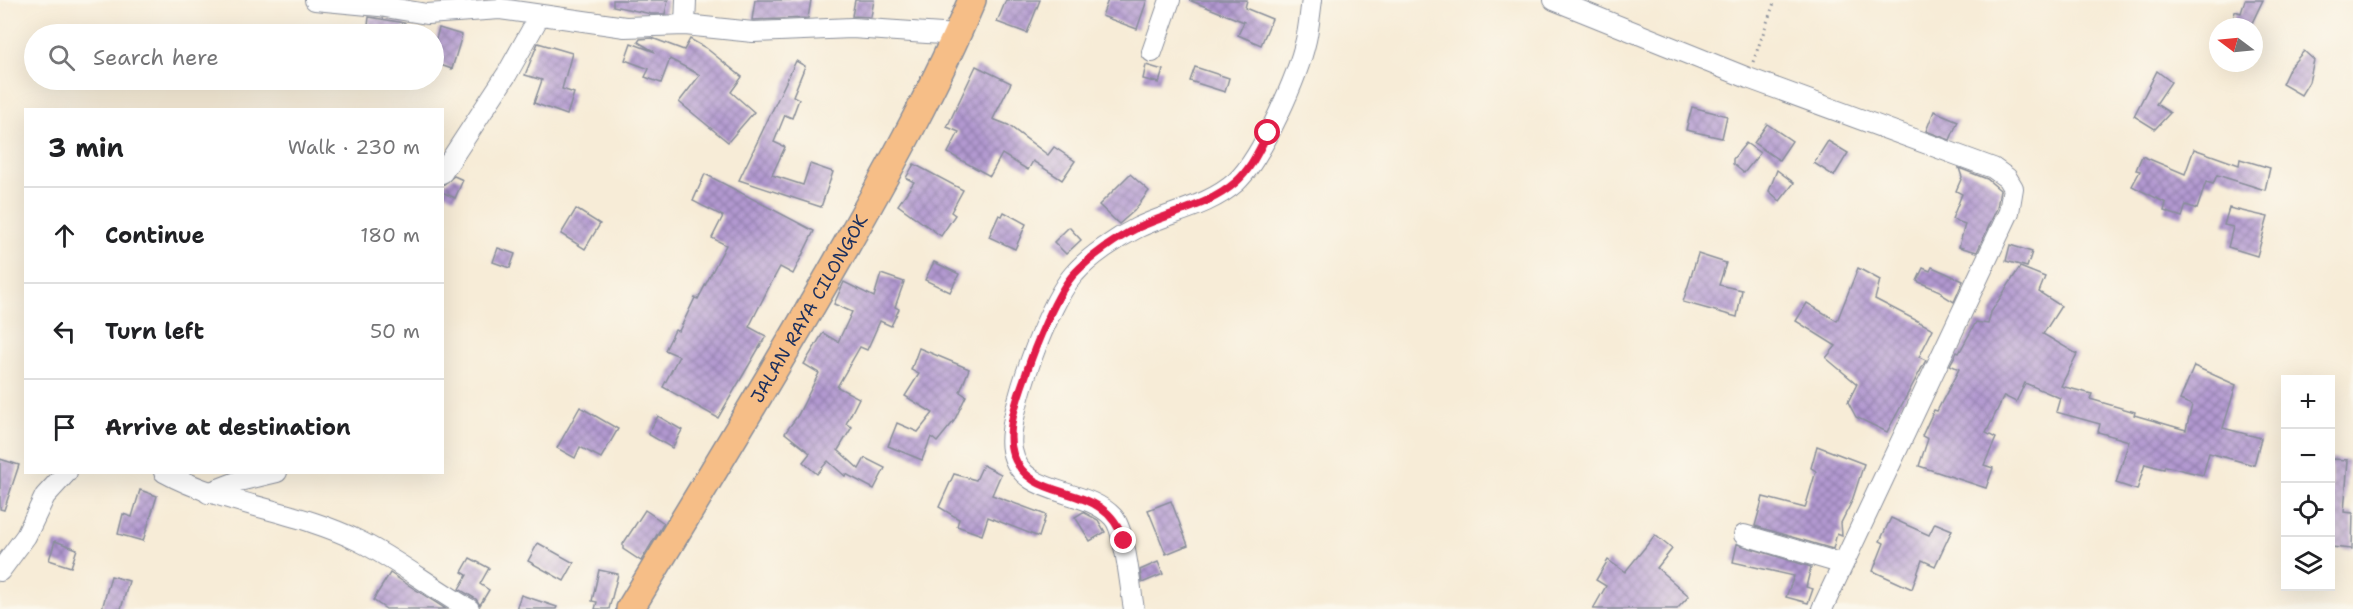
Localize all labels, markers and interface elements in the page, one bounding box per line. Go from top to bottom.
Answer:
north arrow [2209,18,2263,72]
search box [24,24,444,90]
icon: search [45,41,78,74]
text: Search here [93,43,219,72]
route start [1254,119,1280,145]
text: 3 min [48,130,124,165]
text: Walk · 230 m [288,134,420,160]
street label: JALAN RAYA CILONGOK [745,210,874,407]
icon: ahead [48,219,81,252]
text: Continue [105,221,205,250]
text: 180 m [360,222,420,248]
icon: left [48,315,81,348]
text: Turn left [105,317,204,346]
text: 50 m [370,318,420,344]
map controls [2281,375,2335,591]
button: + [2281,375,2335,429]
icon: arrive [48,411,81,444]
text: Arrive at destination [105,413,351,442]
button: − [2281,429,2335,483]
button: locate [2281,483,2335,537]
route end [1110,527,1136,553]
button: layers [2281,537,2335,591]

